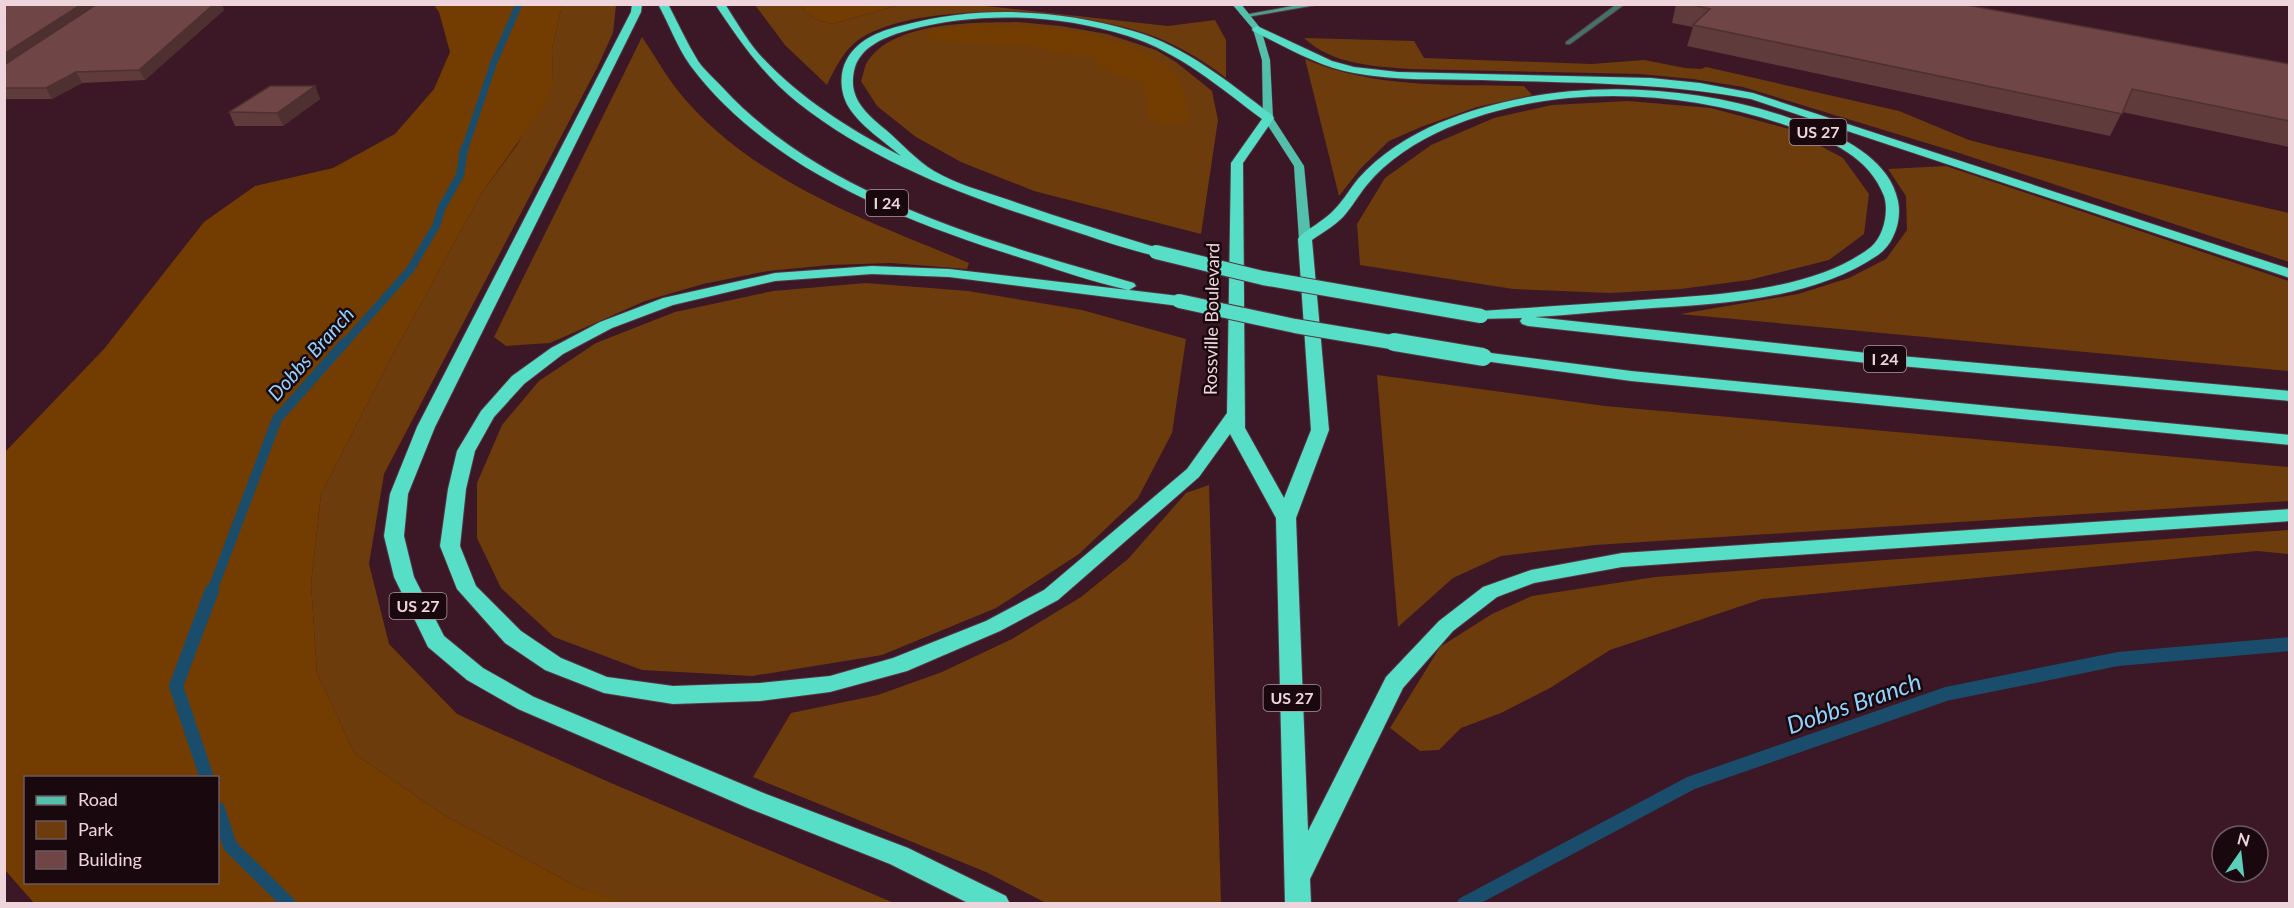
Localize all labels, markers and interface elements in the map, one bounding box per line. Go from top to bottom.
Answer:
road number: US 27 [1790,119,1846,145]
road number: I 24 [866,190,908,216]
street label: Rossville Boulevard [1199,243,1223,395]
water label: Dobbs Branch [262,302,358,405]
road number: I 24 [1864,346,1906,372]
road number: US 27 [390,593,446,619]
water label: Dobbs Branch [1782,666,1925,739]
road number: US 27 [1264,685,1320,711]
legend [24,776,219,884]
text: Road [78,788,118,810]
text: Park [78,818,114,840]
north arrow [2210,824,2270,884]
text: N [2235,828,2252,850]
text: Building [78,848,142,870]

